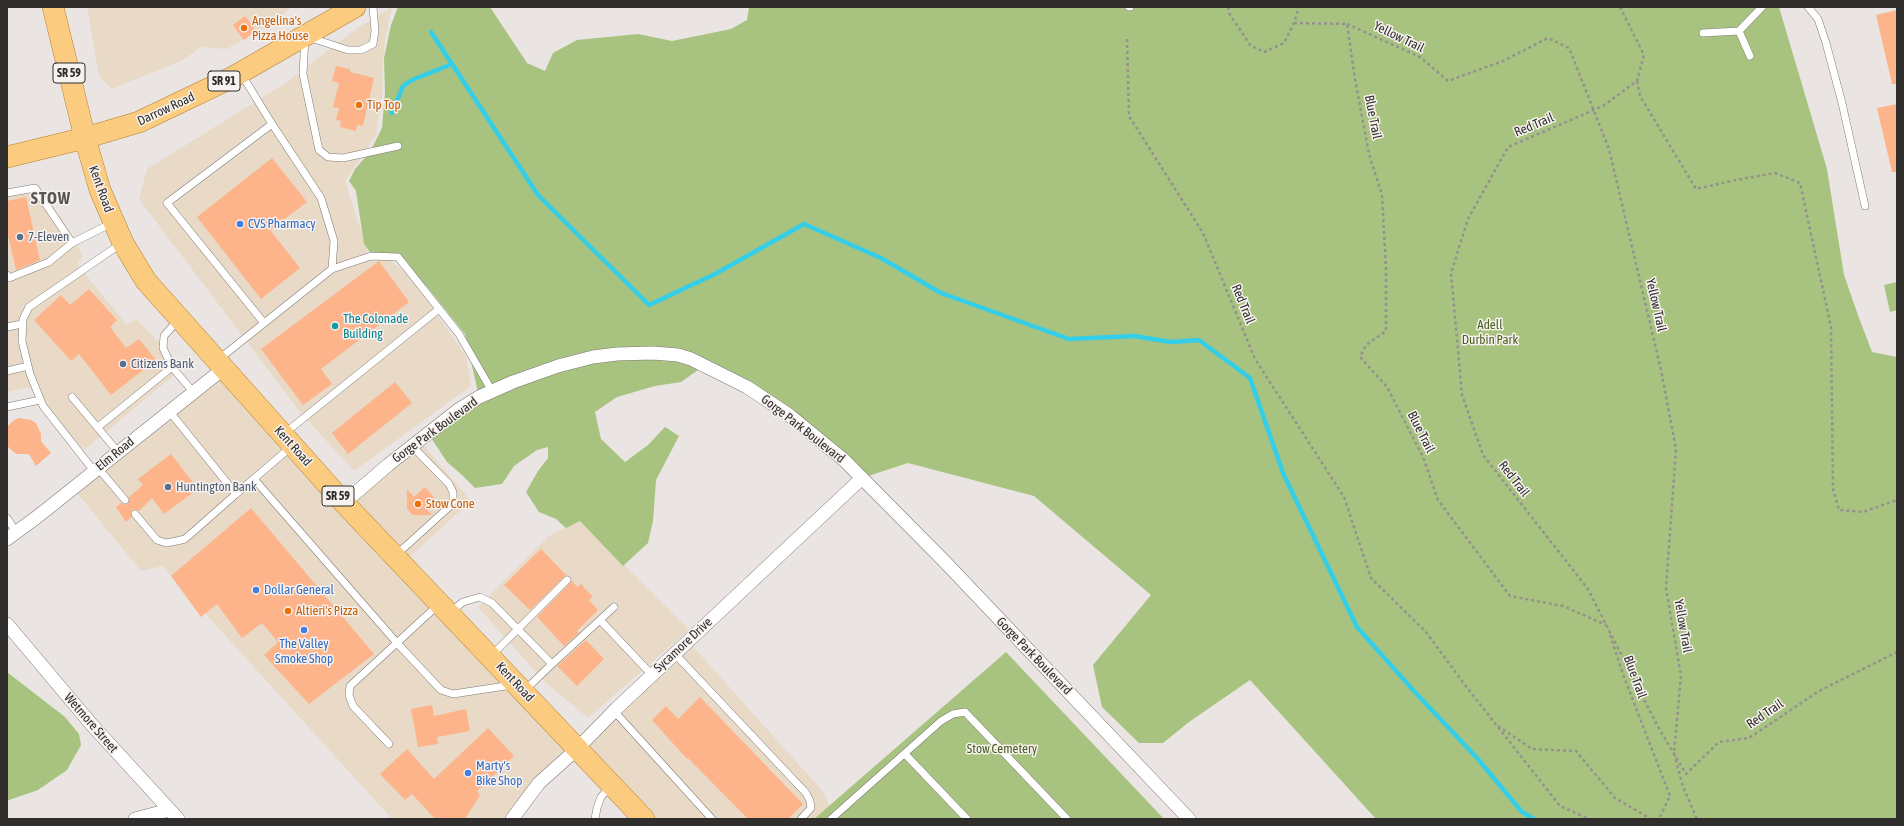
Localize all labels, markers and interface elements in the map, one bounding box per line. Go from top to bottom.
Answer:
place label: Angelina's Pizza House [252,13,309,44]
street label: Yellow Trail [1371,18,1427,56]
marker: Angelina's Pizza House [239,23,249,33]
road number: SR 59 [53,63,85,83]
road number: SR 91 [208,71,240,91]
street label: Darrow Road [135,89,197,129]
street label: Blue Trail [1361,94,1385,140]
place label: Tip Top [367,97,401,113]
marker: Tip Top [354,100,364,110]
street label: Red Trail [1512,110,1556,140]
street label: Kent Road [85,163,117,215]
district label: STOW [31,189,71,209]
place label: CVS Pharmacy [248,216,316,232]
marker: CVS Pharmacy [235,219,245,229]
place label: 7-Eleven [28,229,69,245]
marker: 7-Eleven [15,232,25,242]
street label: Yellow Trail [1642,277,1670,333]
street label: Red Trail [1228,282,1258,326]
place label: The Colonade Building [343,311,408,342]
park label: Adell Durbin Park [1462,317,1518,348]
marker: The Colonade Building [330,321,340,331]
place label: Citizens Bank [131,356,194,372]
marker: Citizens Bank [118,359,128,369]
street label: Gorge Park Boulevard [758,391,848,467]
street label: Gorge Park Boulevard [389,394,481,466]
street label: Blue Trail [1404,409,1438,455]
street label: Kent Road [271,423,315,469]
street label: Elm Road [93,434,137,474]
street label: Red Trail [1495,458,1533,500]
place label: Huntington Bank [176,479,257,495]
marker: Huntington Bank [163,482,173,492]
road number: SR 59 [322,486,354,506]
place label: Stow Cone [426,496,475,512]
marker: Stow Cone [413,499,423,509]
place label: Dollar General [264,582,334,598]
marker: Dollar General [251,585,261,595]
street label: Yellow Trail [1671,598,1695,654]
place label: Altieri's Pizza [296,603,358,619]
marker: Altieri's Pizza [283,606,293,616]
street label: Sycamore Drive [651,614,715,676]
street label: Gorge Park Boulevard [993,614,1075,698]
marker: The Valley Smoke Shop [299,625,309,635]
place label: The Valley Smoke Shop [275,636,333,667]
street label: Blue Trail [1620,653,1650,701]
street label: Kent Road [493,659,537,705]
street label: Wetmore Street [61,690,121,756]
street label: Red Trail [1744,696,1786,732]
park label: Stow Cemetery [967,741,1037,757]
place label: Marty's Bike Shop [476,758,522,789]
marker: Marty's Bike Shop [463,768,473,778]

